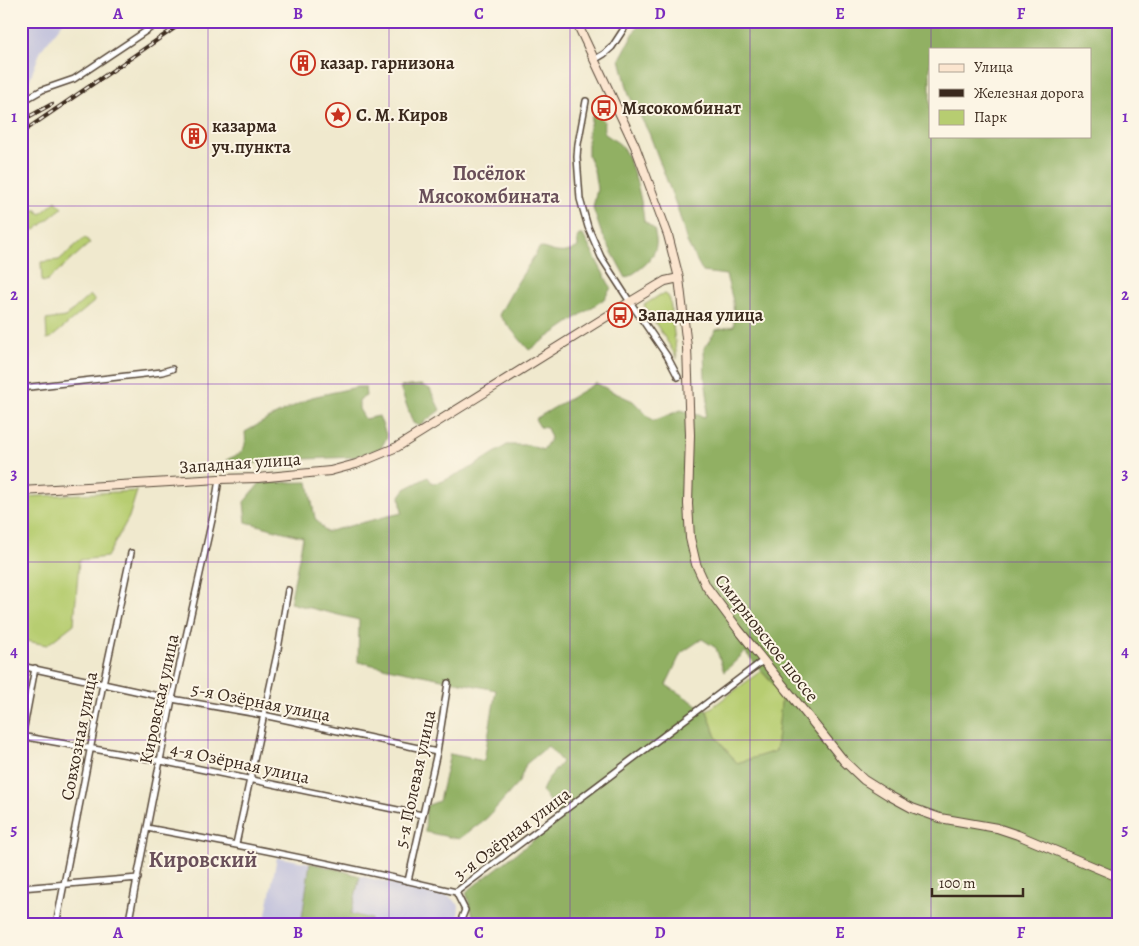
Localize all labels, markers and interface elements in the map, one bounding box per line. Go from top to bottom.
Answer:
text: A [112,3,124,25]
text: B [293,3,303,25]
text: C [474,3,484,25]
text: D [654,3,666,25]
text: E [835,3,845,25]
text: F [1017,3,1026,25]
legend [929,48,1092,138]
building icon: казар. гарнизона [290,50,316,76]
place label: казар. гарнизона [320,51,455,75]
text: Улица [974,57,1013,77]
text: Железная дорога [974,83,1084,103]
bus stop icon: Мясокомбинат [591,95,617,121]
place label: Мясокомбинат [622,96,741,120]
place icon: С. М. Киров [325,102,351,128]
place label: С. М. Киров [356,103,448,127]
text: 1 [11,106,17,128]
text: 1 [1122,106,1128,128]
text: Парк [974,107,1007,127]
place label: казарма уч.пункта [211,114,291,159]
building icon: казарма уч.пункта [181,123,207,149]
district label: Посёлок Мясокомбината [418,160,560,210]
text: 2 [10,284,18,306]
text: 2 [1121,284,1129,306]
bus stop icon: Западная улица [607,302,633,328]
place label: Западная улица [638,303,764,327]
street label: Западная улица [178,447,302,479]
text: 3 [11,463,18,485]
text: 3 [1122,463,1129,485]
street label: Смирновское шоссе [710,569,824,707]
street label: Кировская улица [133,631,185,766]
text: 4 [10,641,18,663]
text: 4 [1121,641,1129,663]
street label: Совхозная улица [55,669,103,803]
street label: 5-я Озёрная улица [189,677,333,727]
street label: 5-я Полевая улица [389,707,441,850]
street label: 4-я Озёрная улица [168,737,312,790]
street label: 3-я Озёрная улица [448,782,576,886]
text: 5 [11,819,18,841]
text: 5 [1122,819,1129,841]
district label: Кировский [149,845,257,875]
scale bar [932,866,1023,898]
text: 100 m [939,873,976,893]
text: A [112,922,124,944]
text: B [293,922,303,944]
text: C [474,922,484,944]
text: D [654,922,666,944]
text: E [835,922,845,944]
text: F [1017,922,1026,944]

